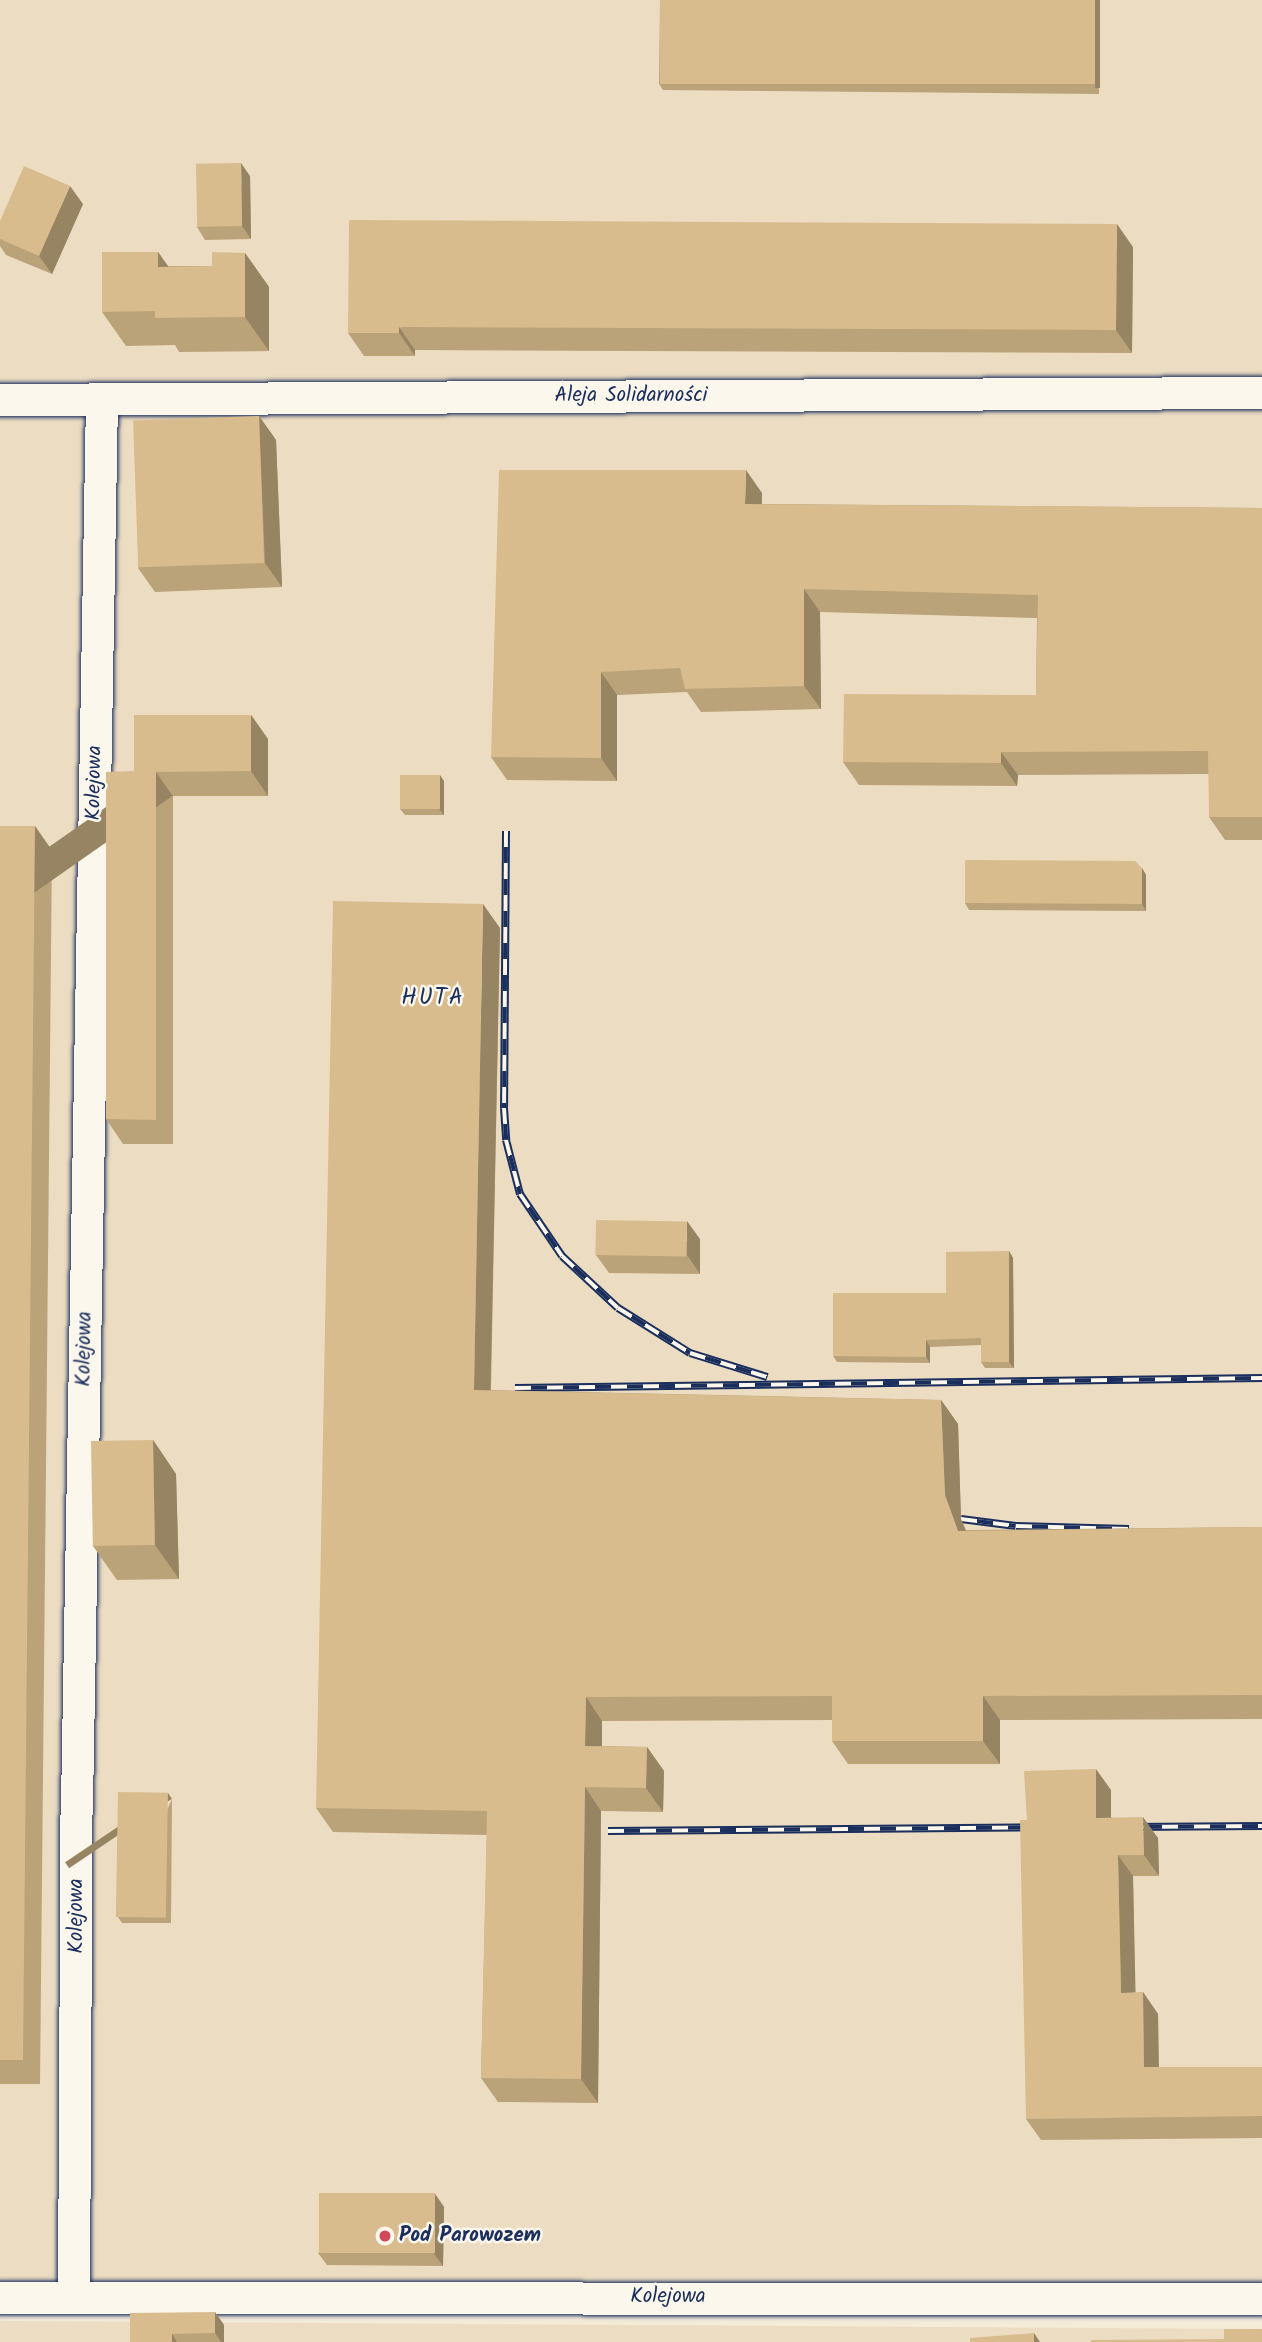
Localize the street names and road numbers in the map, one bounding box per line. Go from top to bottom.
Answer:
street label: Aleja Solidarności [554,383,708,409]
street label: Kolejowa [82,745,108,821]
street label: Kolejowa [72,1311,98,1387]
street label: Kolejowa [64,1878,90,1954]
street label: Kolejowa [630,2284,706,2310]

